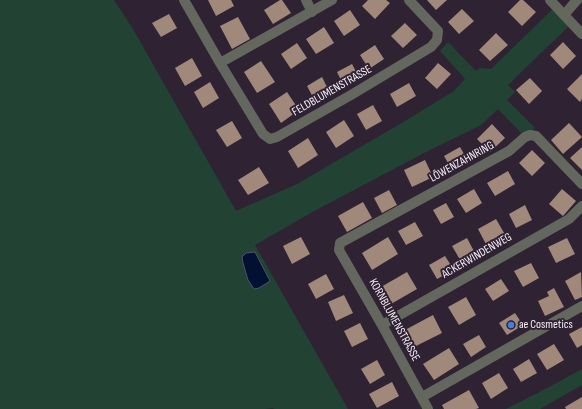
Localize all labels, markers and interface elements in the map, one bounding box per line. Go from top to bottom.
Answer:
street label: FELDBLUMENSTRASSE [290,62,374,120]
street label: LÖWENZAHNRING [427,138,497,186]
street label: ACKERWINDENWEG [439,230,515,282]
street label: KORNBLUMENSTRASSE [365,276,423,364]
place label: ae Cosmetics [519,318,573,332]
marker: ae Cosmetics [506,320,516,330]

